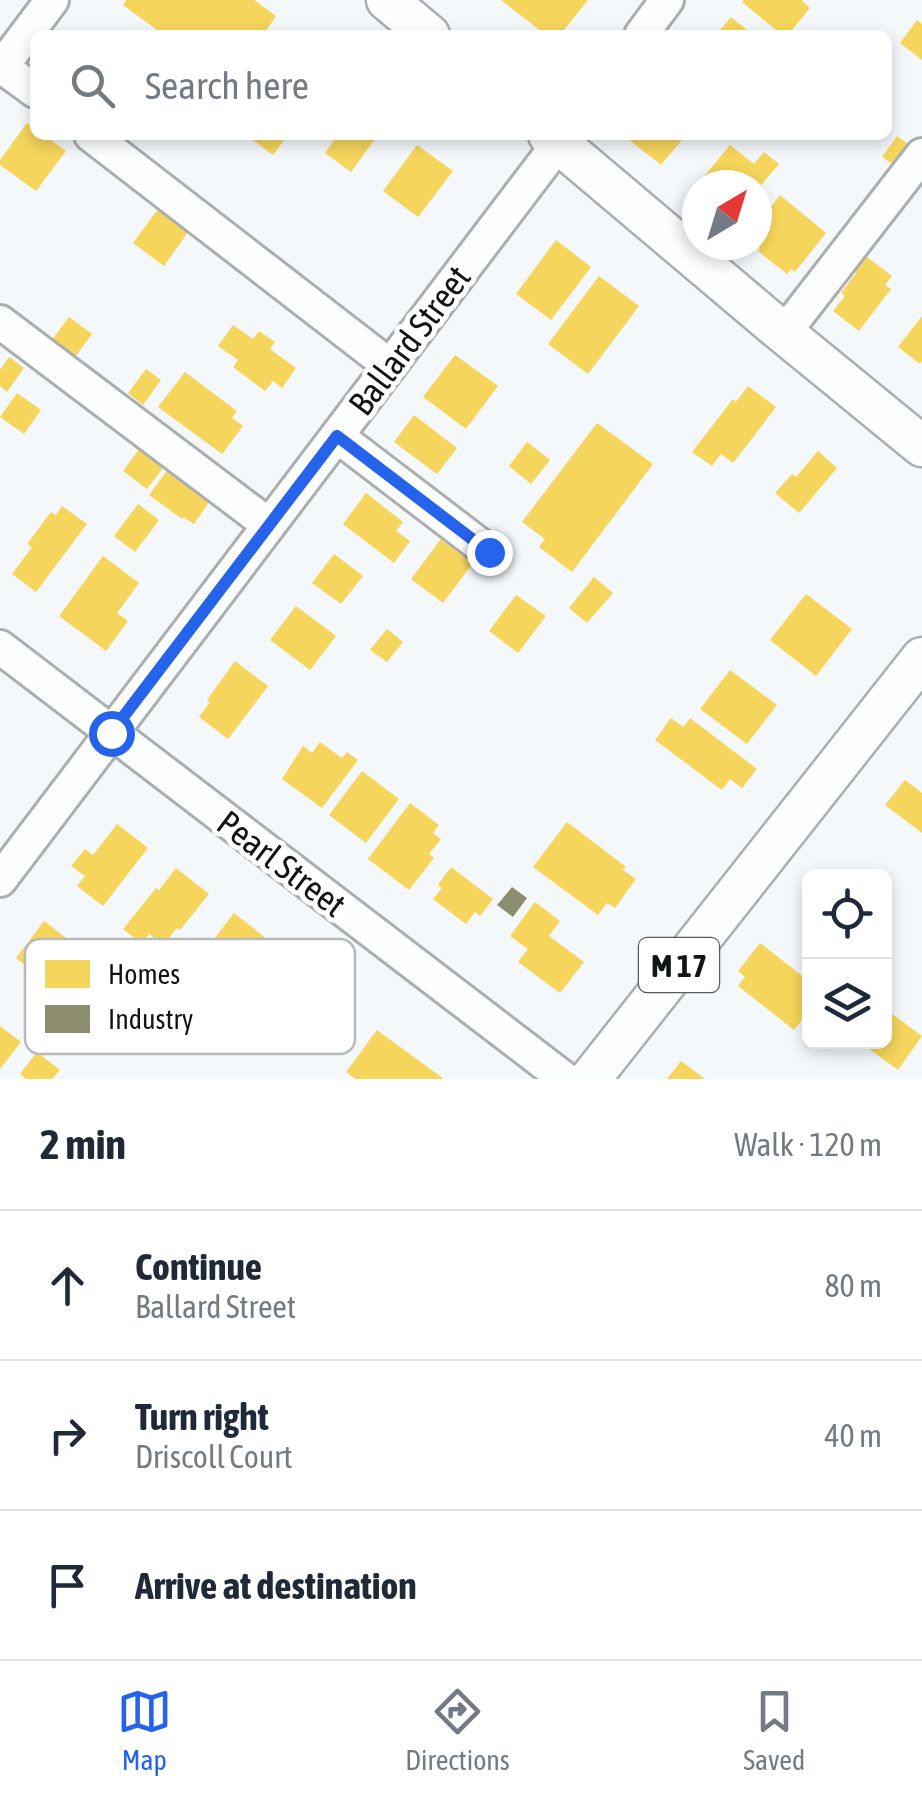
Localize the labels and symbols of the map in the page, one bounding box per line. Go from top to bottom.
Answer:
north arrow [682,170,772,260]
street label: Ballard Street [340,258,478,422]
route end [467,530,513,576]
route start [89,711,135,757]
street label: Pearl Street [210,802,354,924]
road number: M 17 [639,938,719,992]
legend [25,939,355,1054]
text: Homes [108,958,180,990]
text: Industry [108,1003,193,1035]

